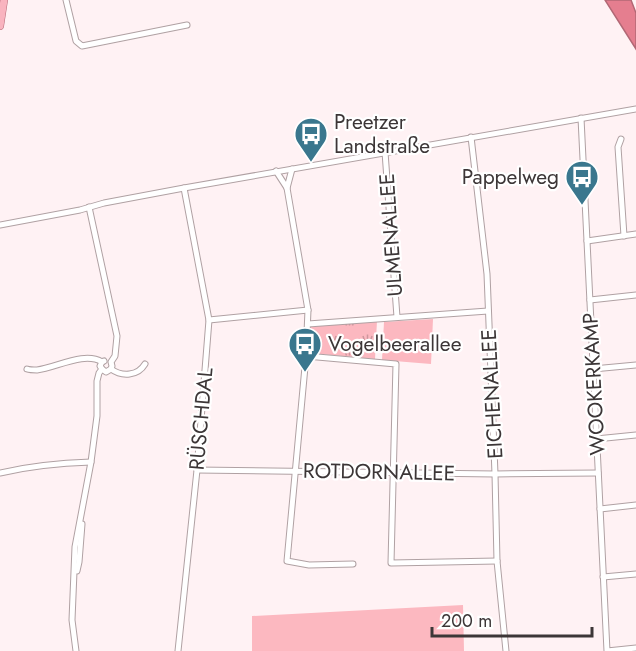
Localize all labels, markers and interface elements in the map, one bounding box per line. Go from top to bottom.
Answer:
place label: Preetzer Landstraße [334,107,430,161]
bus stop icon: Preetzer Landstraße [293,116,329,163]
bus stop icon: Pappelweg [564,159,600,206]
place label: Pappelweg [462,162,559,192]
street label: ULMENALLEE [372,172,410,298]
street label: WOOKERKAMP [575,312,613,456]
bus stop icon: Vogelbeerallee [287,326,323,373]
street label: EICHENALLEE [474,328,510,460]
place label: Vogelbeerallee [328,329,462,359]
street label: RÜSCHDAL [182,366,220,472]
street label: ROTDORNALLEE [303,456,455,488]
scale bar [432,600,592,638]
text: 200 m [441,608,492,634]

